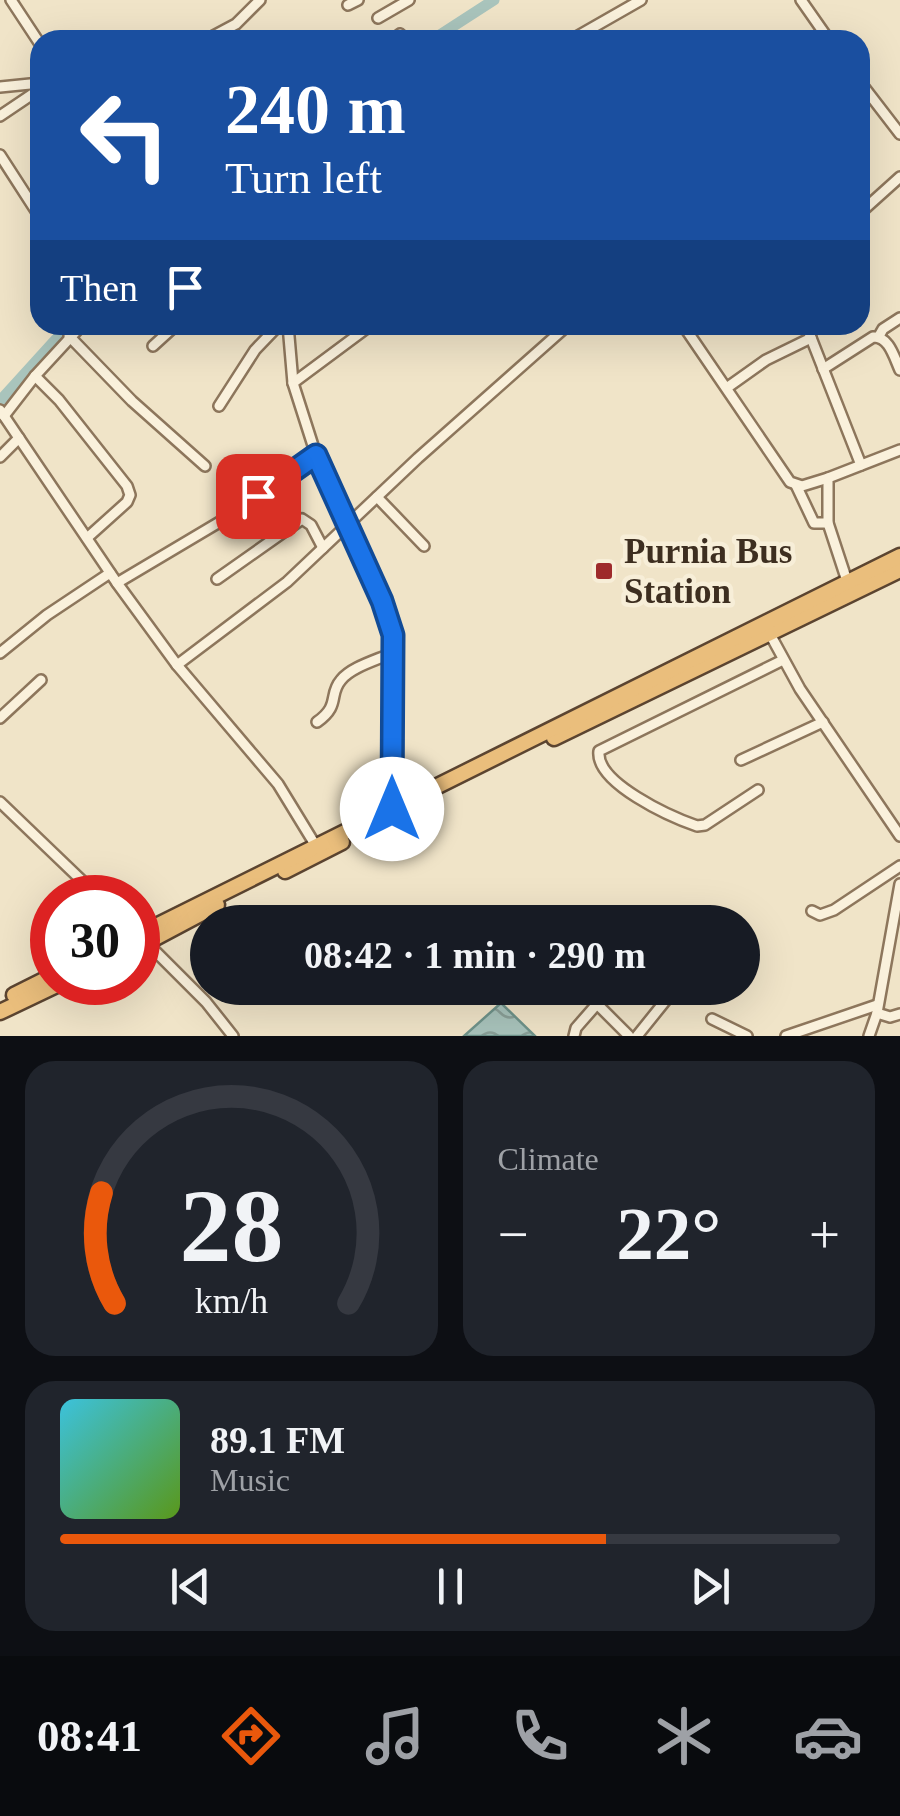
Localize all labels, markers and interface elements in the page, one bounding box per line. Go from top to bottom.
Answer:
icon: left [60,70,190,200]
text: 240 m [225,71,406,148]
text: Turn left [225,153,382,203]
icon: arrive [158,260,213,315]
text: Then [60,267,138,309]
pin [216,454,301,539]
icon: arrive [231,469,286,524]
place label: Purnia Bus Station [624,532,792,611]
marker: Purnia Bus Station [593,560,615,582]
position arrow [340,757,444,861]
speed limit sign: 30 [30,875,160,1005]
text: 08:42 · 1 min · 290 m [304,934,646,976]
text: Climate [498,1141,599,1177]
text: 28 [179,1168,283,1283]
text: 22° [616,1192,721,1275]
text: − [498,1204,529,1265]
text: + [809,1204,840,1265]
text: km/h [195,1281,268,1321]
text: 89.1 FM [210,1419,345,1461]
text: Music [210,1462,290,1498]
icon: previous [163,1559,218,1614]
icon: pause [423,1559,478,1614]
icon: next [683,1559,738,1614]
icon: directions [216,1701,286,1771]
icon: music [360,1701,430,1771]
icon: phone [505,1701,575,1771]
icon: climate [649,1701,719,1771]
icon: car [793,1701,863,1771]
text: 08:41 [37,1711,142,1761]

